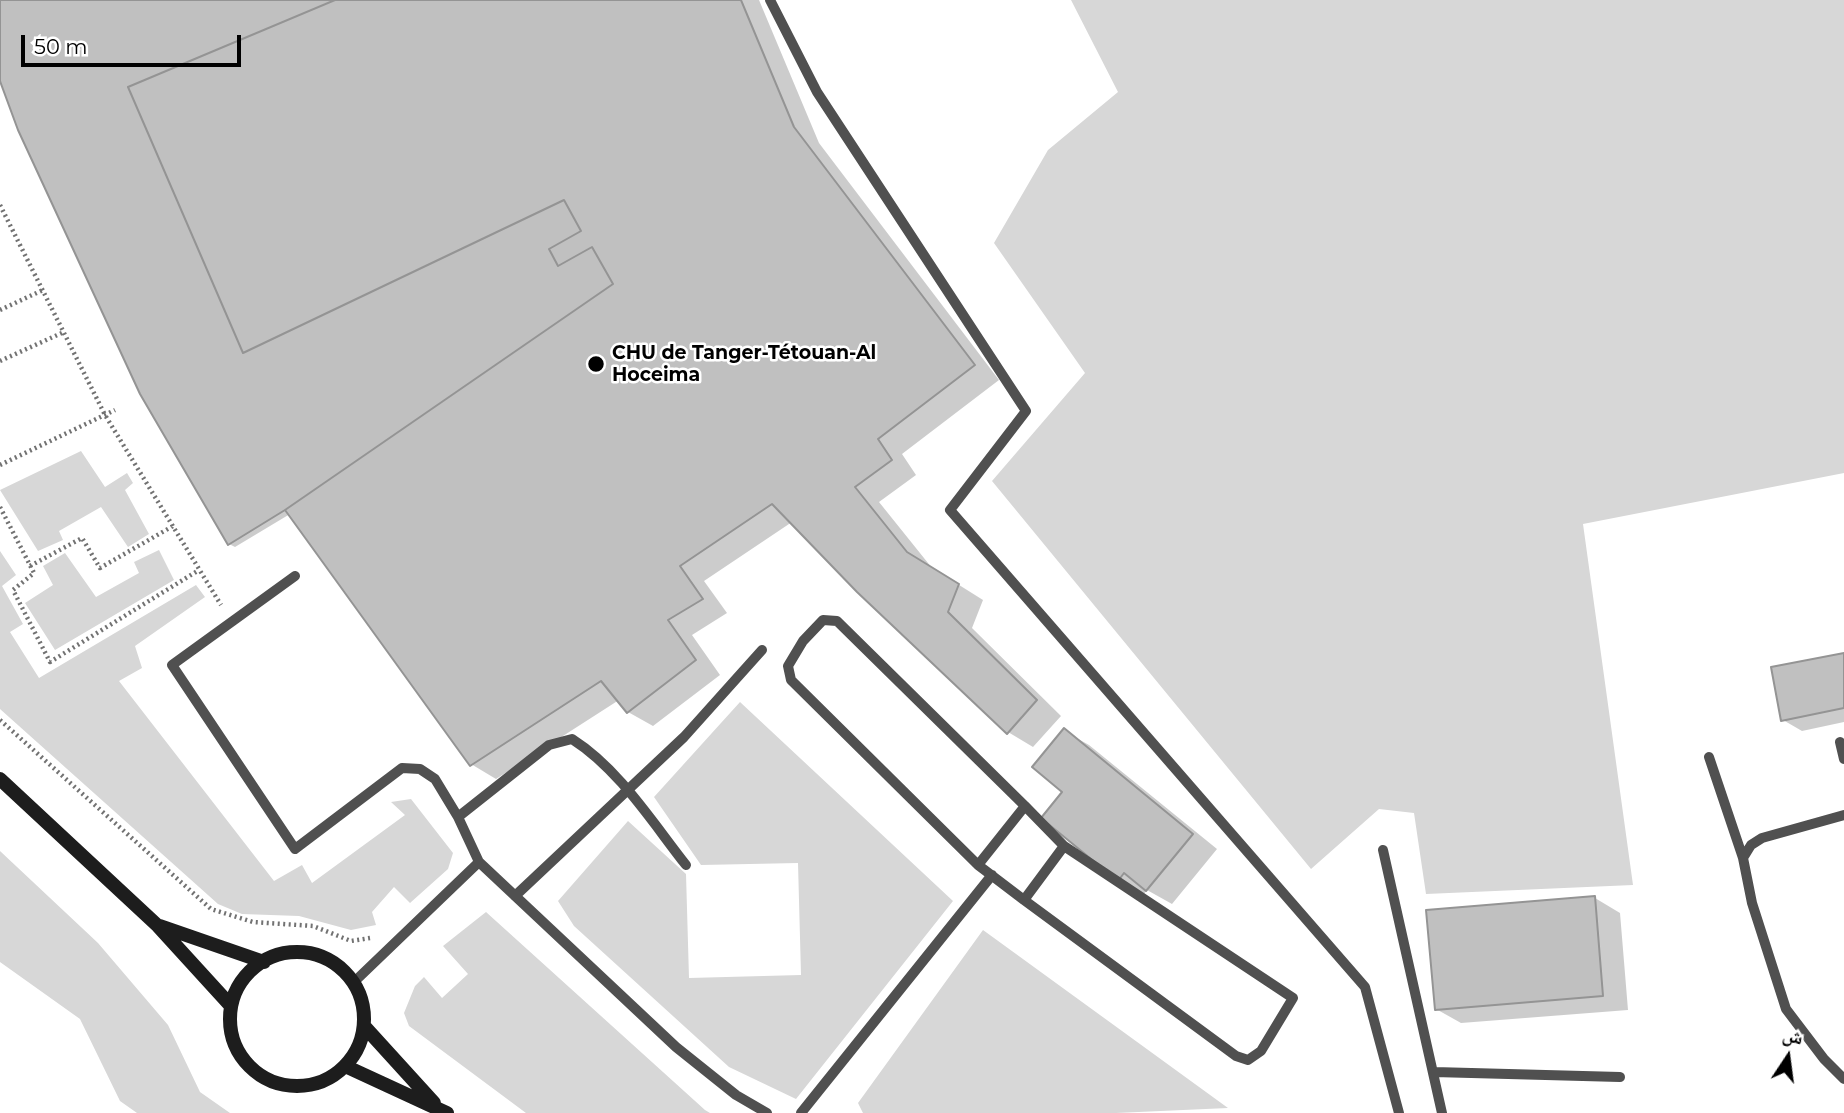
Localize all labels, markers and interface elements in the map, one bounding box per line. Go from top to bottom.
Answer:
scale bar [24,21,245,65]
text: 50 m [34,34,88,59]
place label: CHU de Tanger-Tétouan-Al Hoceima [612,342,876,386]
marker: CHU de Tanger-Tétouan-Al Hoceima [586,354,606,374]
north arrow [1753,1022,1823,1092]
text: ش [1780,1023,1805,1050]

